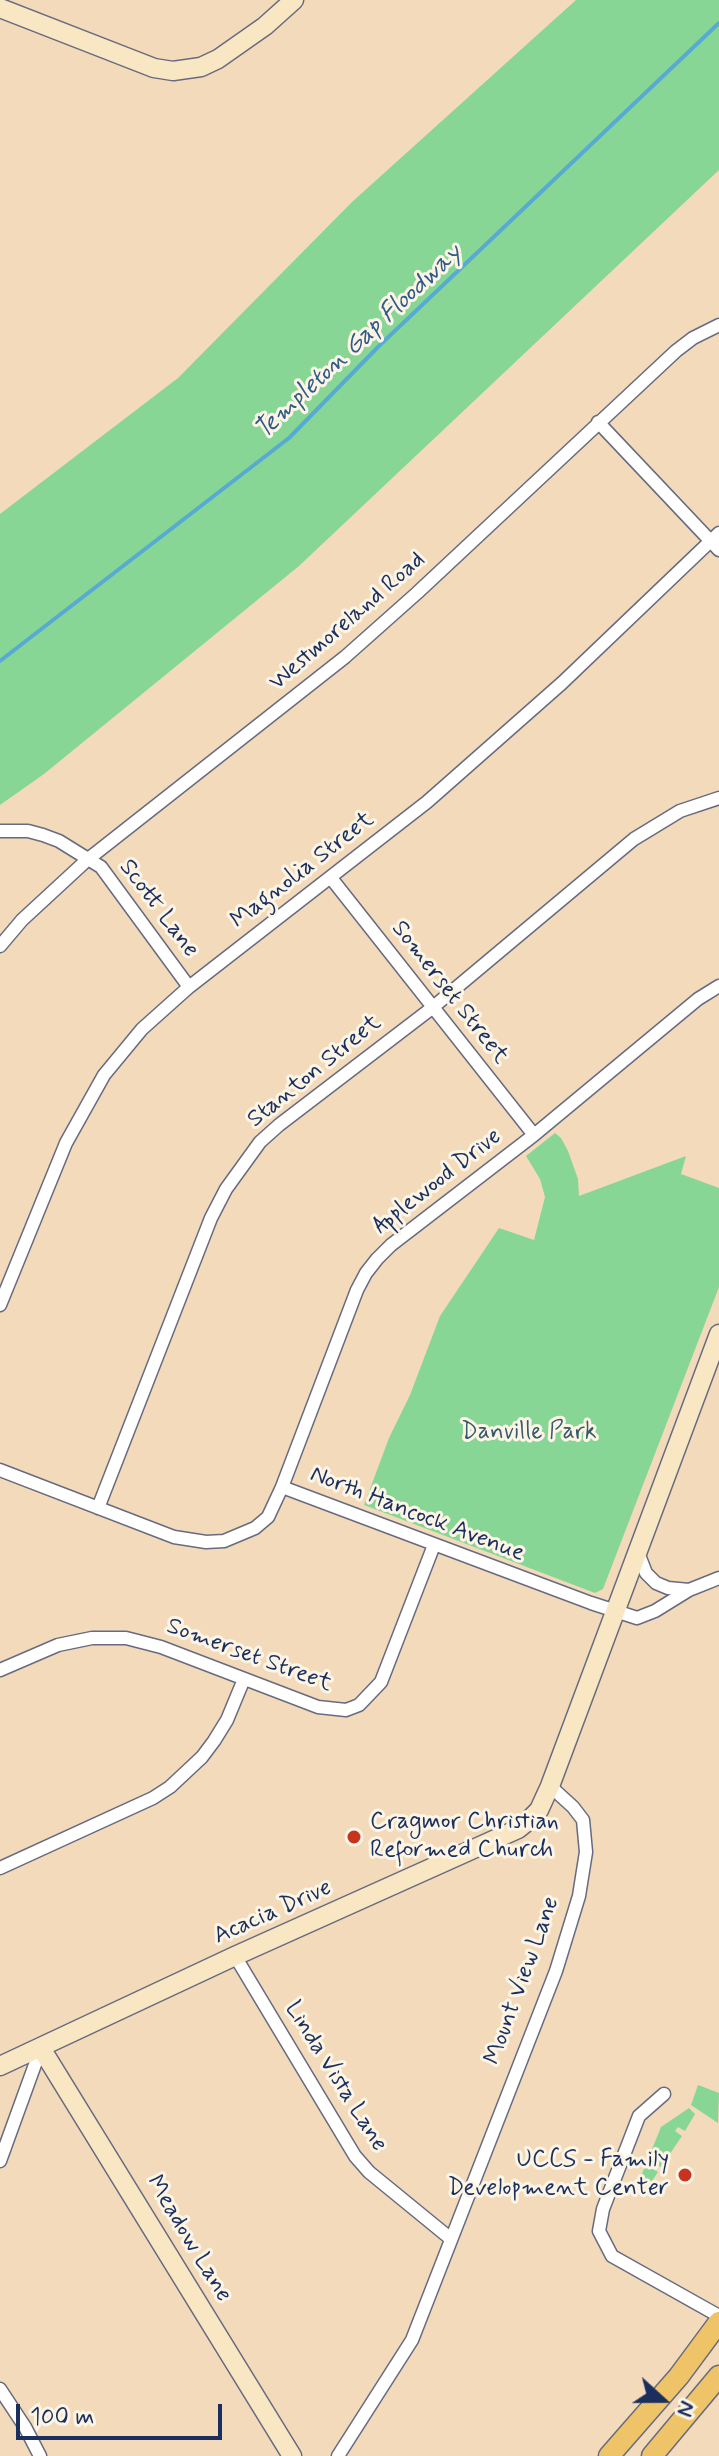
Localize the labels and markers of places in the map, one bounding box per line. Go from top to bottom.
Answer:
place label: Cragmor Christian Reformed Church [370,1809,559,1865]
marker: Cragmor Christian Reformed Church [345,1828,363,1846]
place label: UCCS - Family Development Center [448,2147,669,2203]
marker: UCCS - Family Development Center [676,2166,694,2184]

